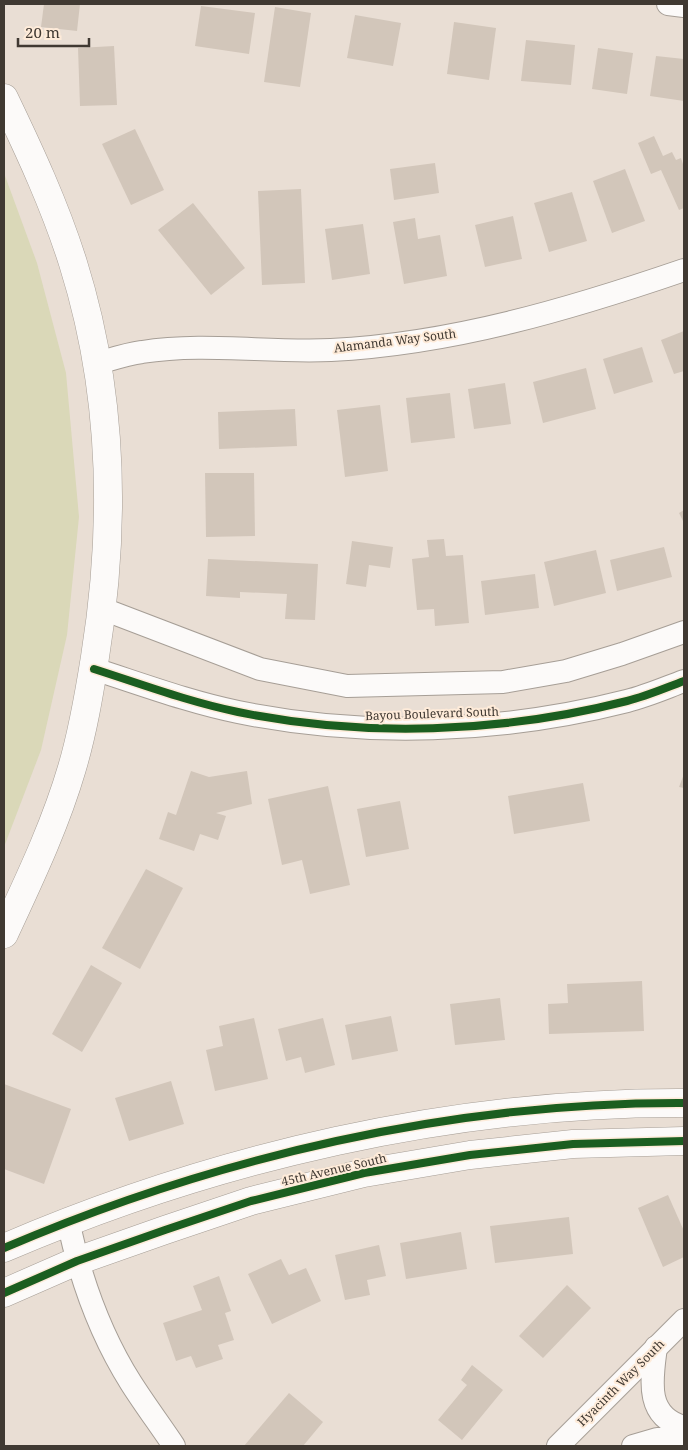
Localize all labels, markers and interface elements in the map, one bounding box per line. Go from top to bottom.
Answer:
scale bar [18,15,89,47]
text: 20 m [25,22,60,42]
street label: Alamanda Way South [333,325,457,356]
street label: Bayou Boulevard South [365,703,500,724]
street label: 45th Avenue South [280,1149,388,1190]
street label: Hyacinth Way South [573,1335,668,1430]

